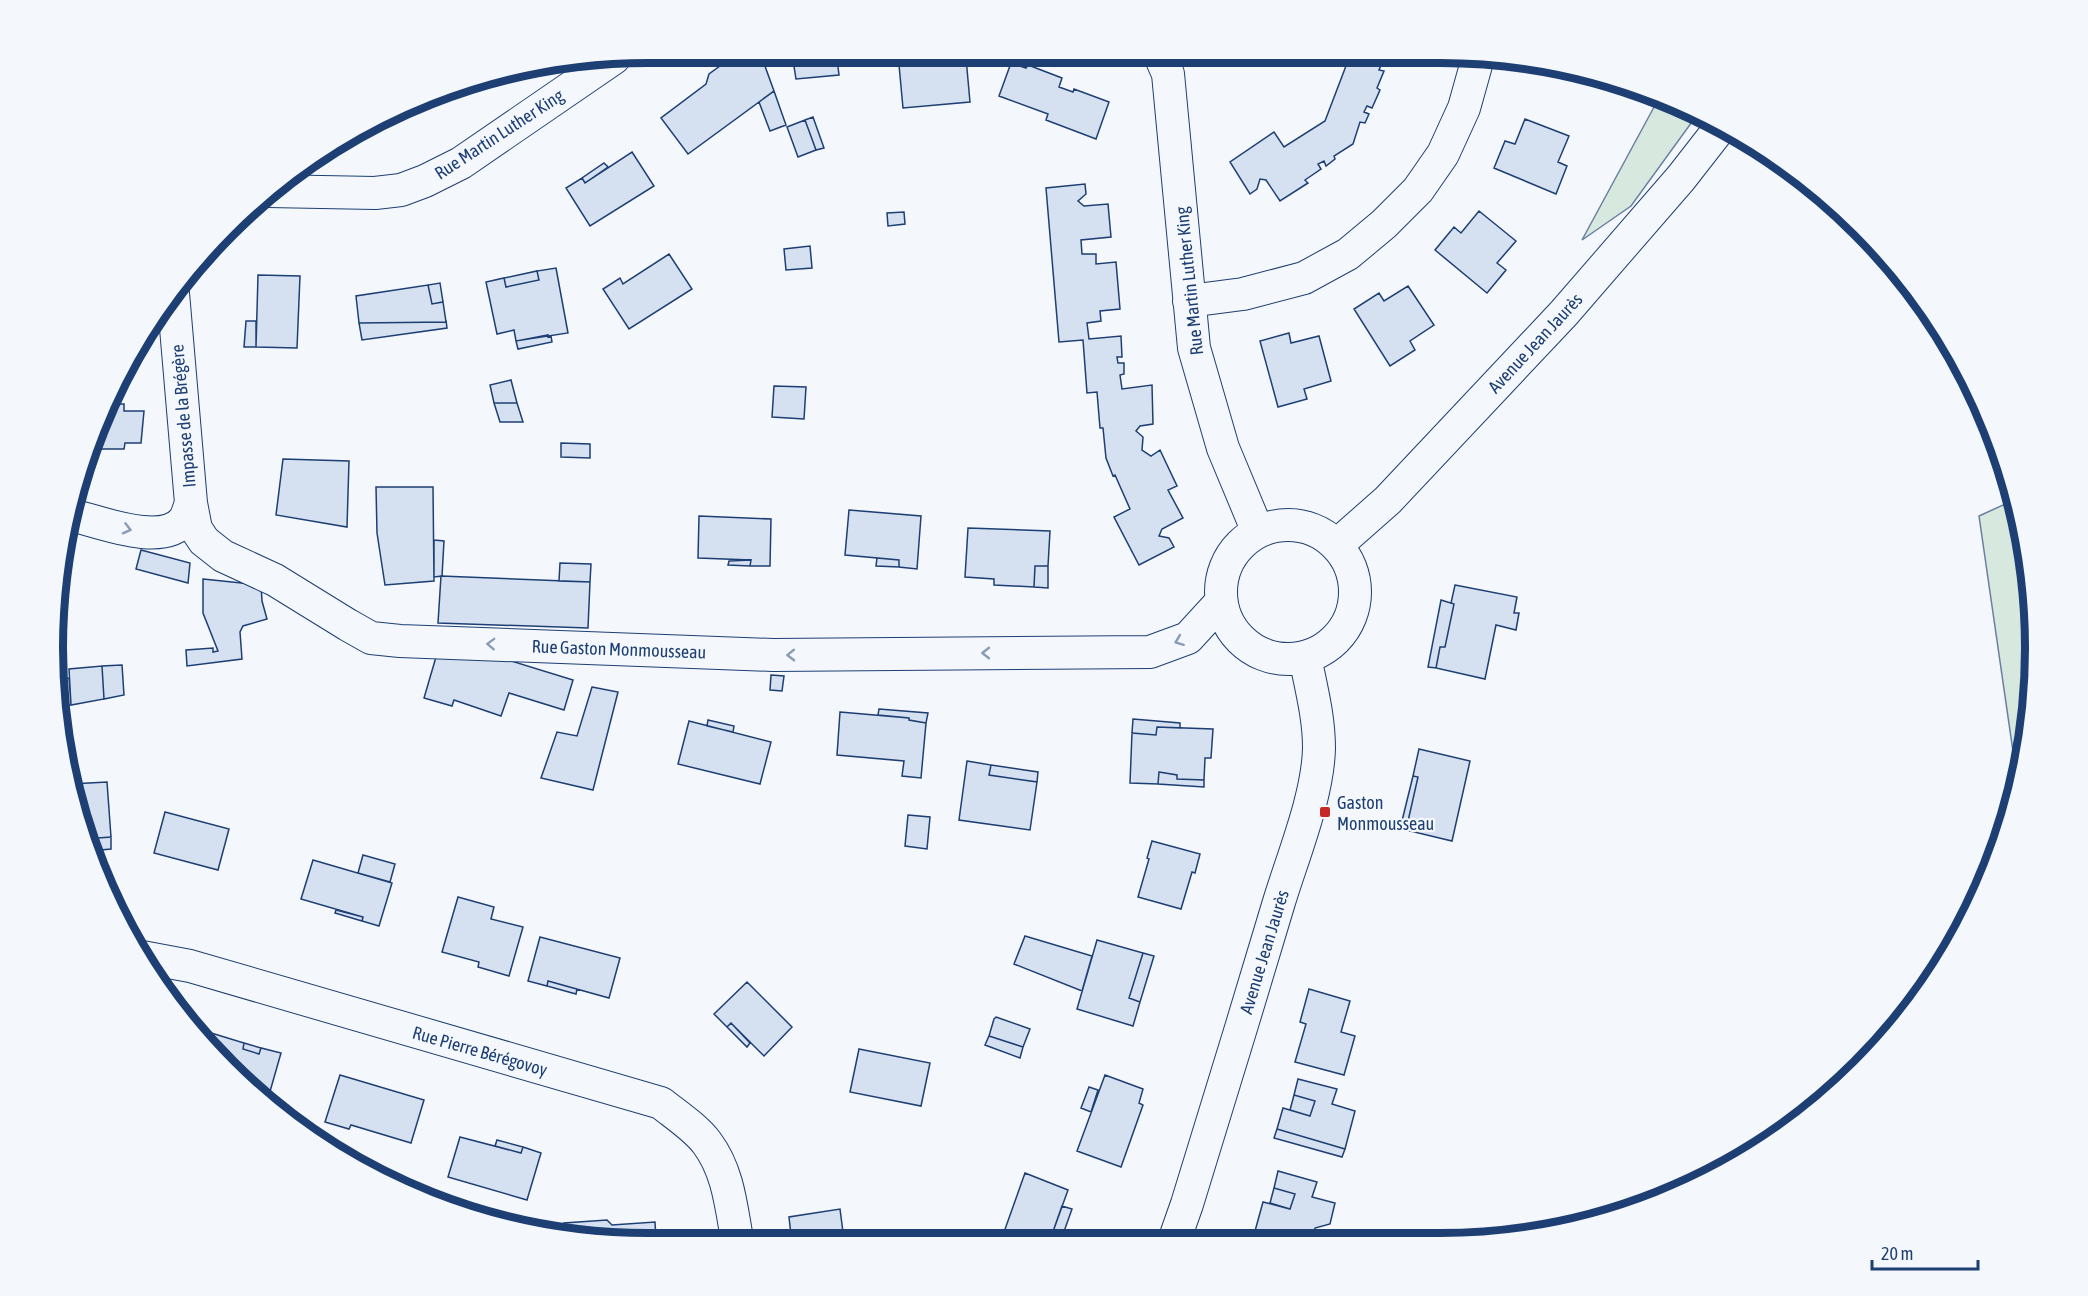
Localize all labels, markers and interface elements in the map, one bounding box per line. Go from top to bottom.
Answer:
street label: Rue Martin Luther King [431,84,568,183]
street label: Rue Martin Luther King [1171,205,1207,356]
street label: Avenue Jean Jaurès [1484,289,1586,397]
street label: Impasse de la Brégère [166,344,200,488]
one-way arrow [122,521,132,534]
one-way arrow [1174,634,1185,646]
street label: Rue Gaston Monmousseau [531,635,707,663]
one-way arrow [487,638,496,651]
one-way arrow [982,647,991,659]
one-way arrow [787,649,796,661]
place label: Gaston Monmousseau [1337,792,1434,834]
marker: Gaston Monmousseau [1318,805,1332,819]
street label: Avenue Jean Jaurès [1235,888,1293,1016]
street label: Rue Pierre Bérégovoy [410,1022,550,1080]
scale bar [1872,1233,1978,1271]
text: 20 m [1881,1243,1913,1264]

